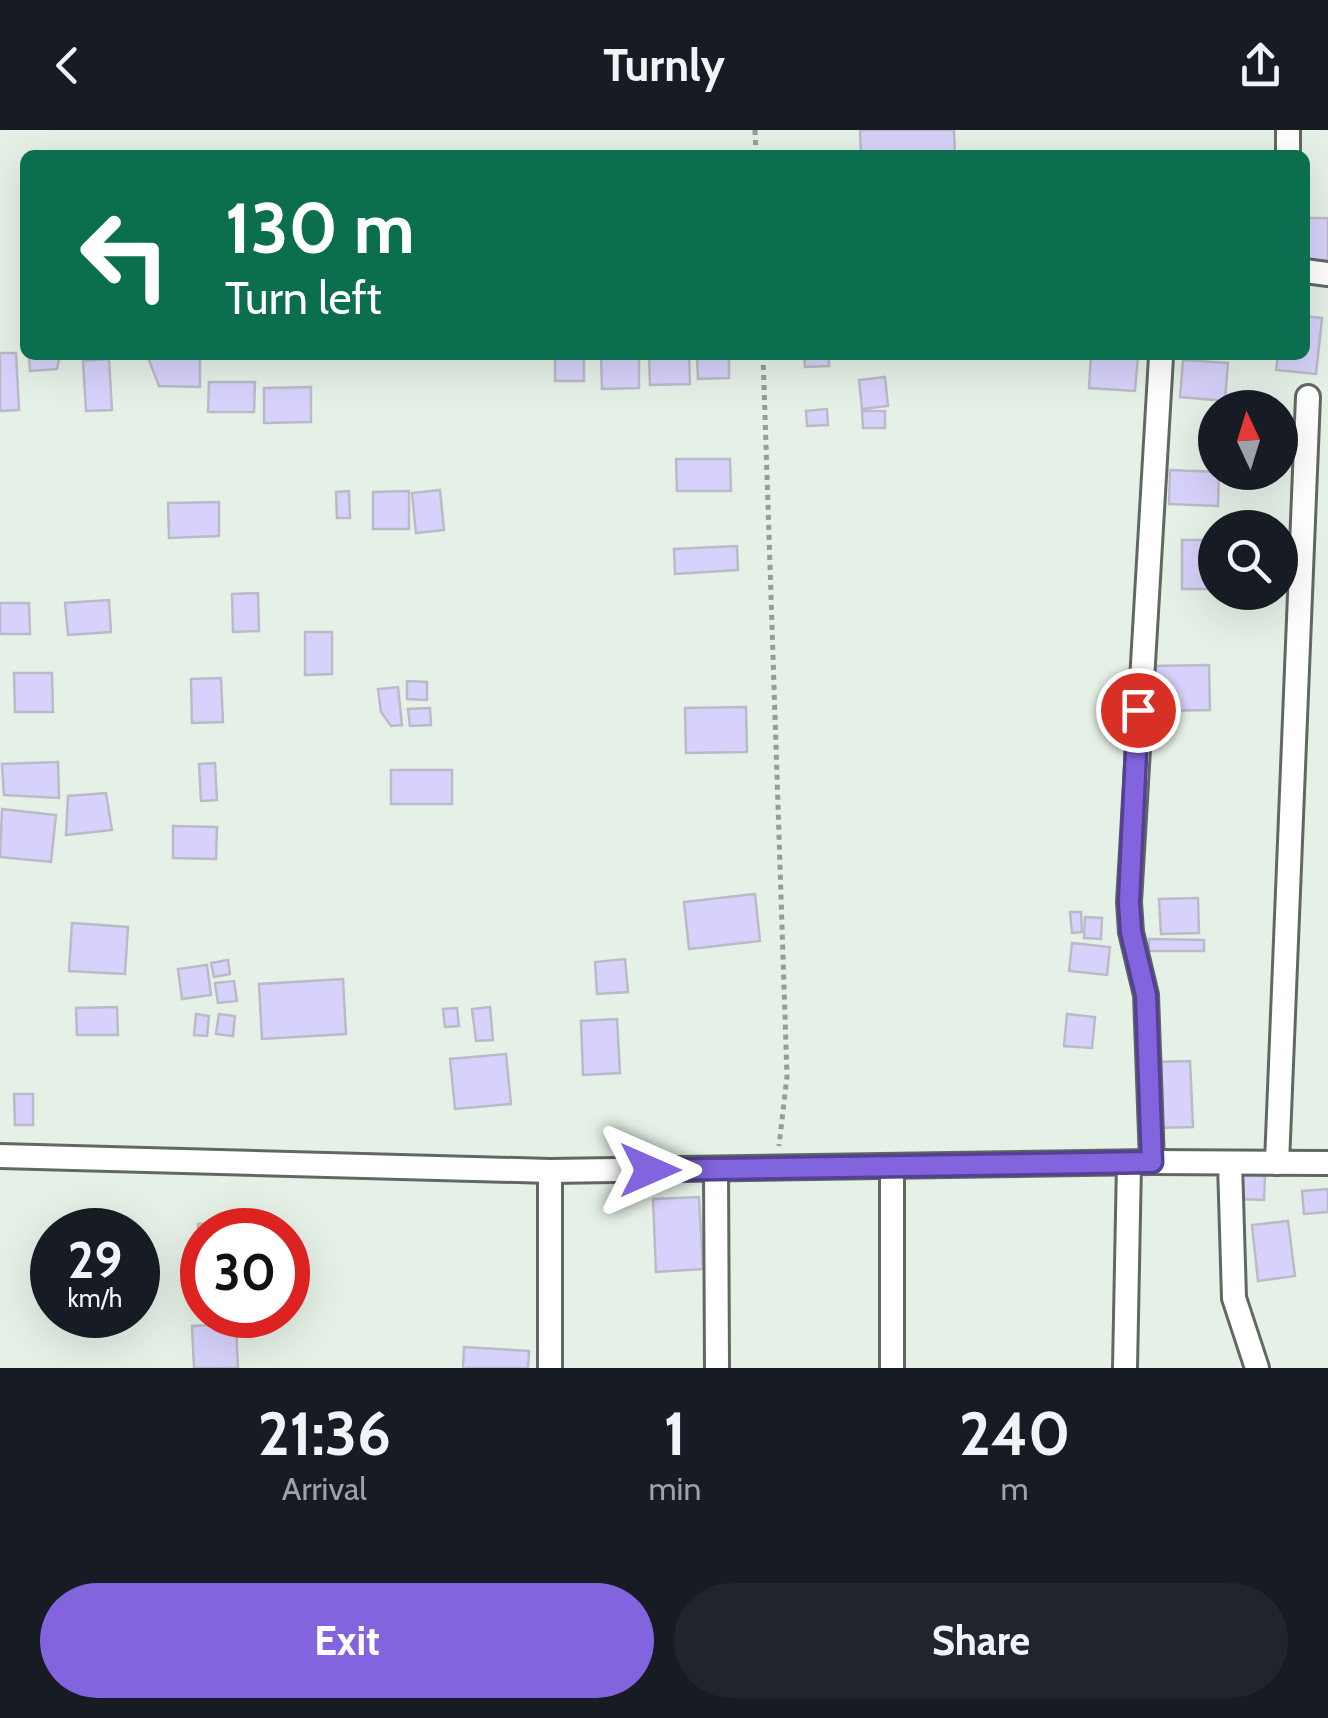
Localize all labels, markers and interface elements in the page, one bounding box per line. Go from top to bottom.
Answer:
icon: back [40,38,95,93]
text: Turnly [603,38,725,92]
icon: share [1233,38,1288,93]
text: 130 m [225,185,415,271]
icon: left [60,190,190,320]
text: Turn left [225,271,382,325]
north arrow [1198,390,1298,490]
map controls [1198,390,1298,610]
button: search [1198,510,1298,610]
pin [1096,668,1181,753]
icon: arrive [1111,683,1166,738]
position arrow [598,1118,702,1222]
speed limit sign: 30 [180,1208,310,1338]
text: 29 [68,1230,122,1291]
text: km/h [68,1283,122,1313]
text: 21:36 [258,1397,391,1470]
text: 1 [664,1397,686,1470]
text: 240 [959,1397,1070,1470]
text: Arrival [282,1469,367,1508]
text: min [649,1469,701,1508]
text: m [1001,1469,1029,1508]
button: Exit [40,1583,654,1698]
button: Share [674,1583,1288,1698]

